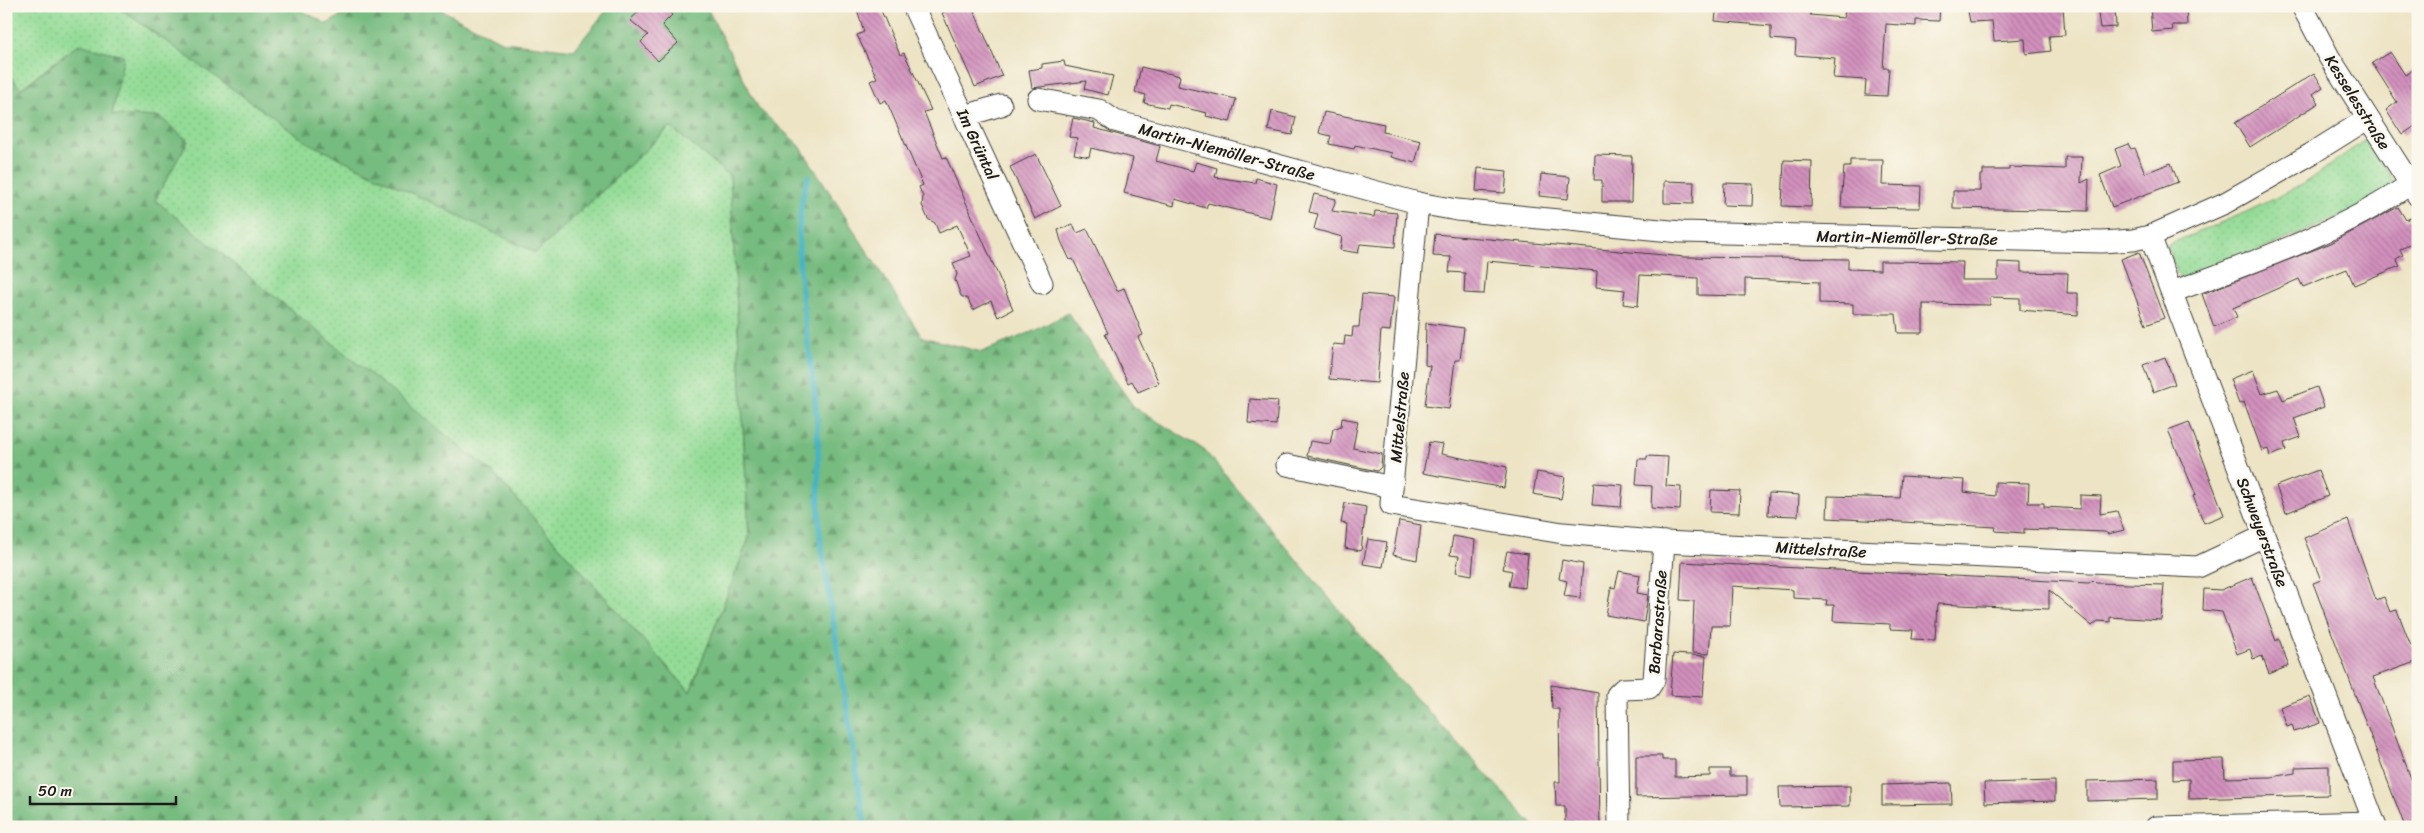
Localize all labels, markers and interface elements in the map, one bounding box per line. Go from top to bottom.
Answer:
street label: Kesselesstraße [2317,49,2399,156]
street label: Im Grüntal [948,103,1007,185]
street label: Martin-Niemöller-Straße [1135,114,1318,189]
street label: Martin-Niemöller-Straße [1816,221,1998,254]
street label: Mittelstraße [1381,370,1418,464]
street label: Schweyerstraße [2228,473,2297,592]
street label: Mittelstraße [1775,533,1867,566]
street label: Barbarastraße [1639,569,1676,675]
scale bar [30,773,176,805]
text: 50 m [38,778,73,804]

